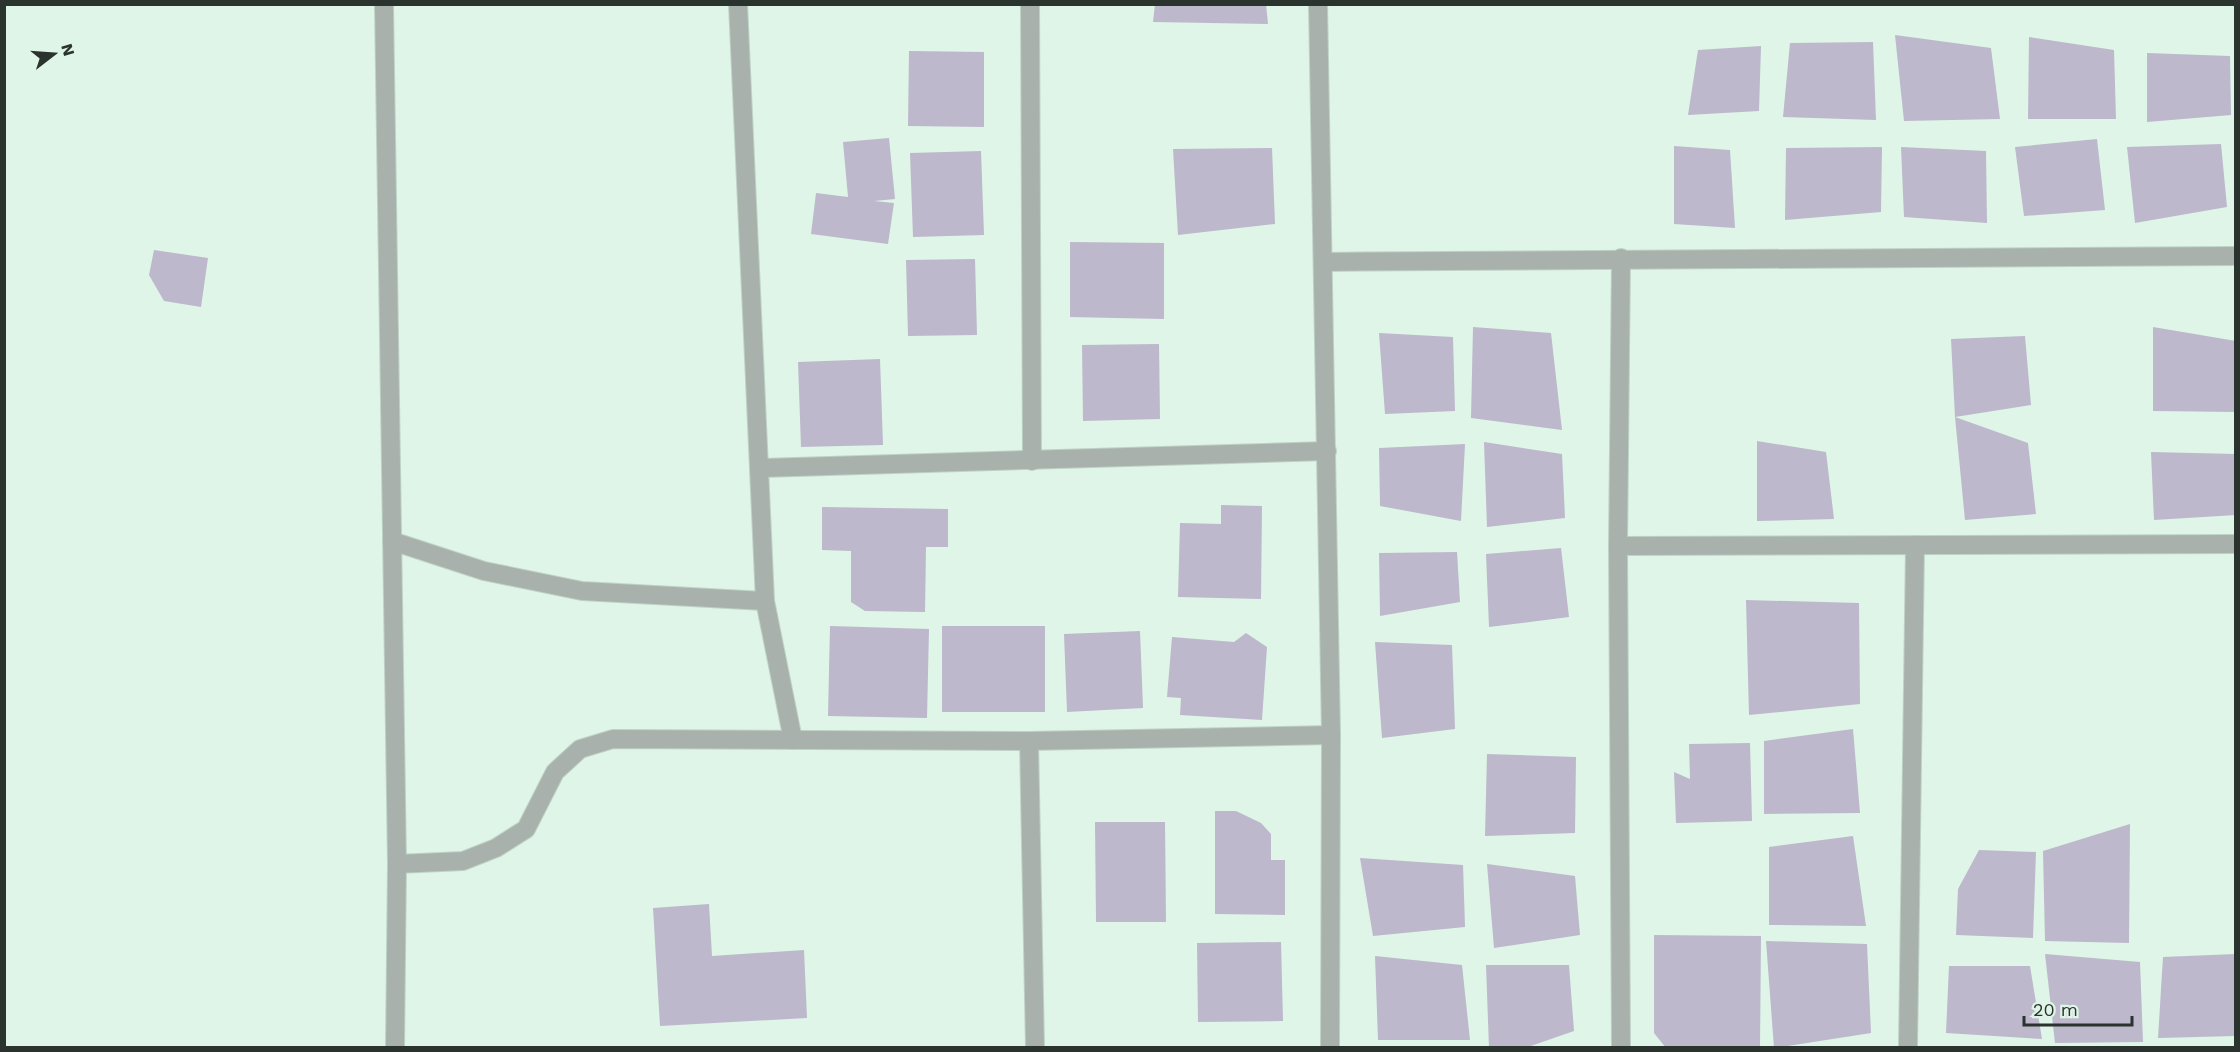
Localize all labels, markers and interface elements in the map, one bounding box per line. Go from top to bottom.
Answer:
north arrow [24,24,84,84]
text: N [57,41,79,58]
scale bar [2024,989,2132,1027]
text: 20 m [2033,999,2078,1020]

